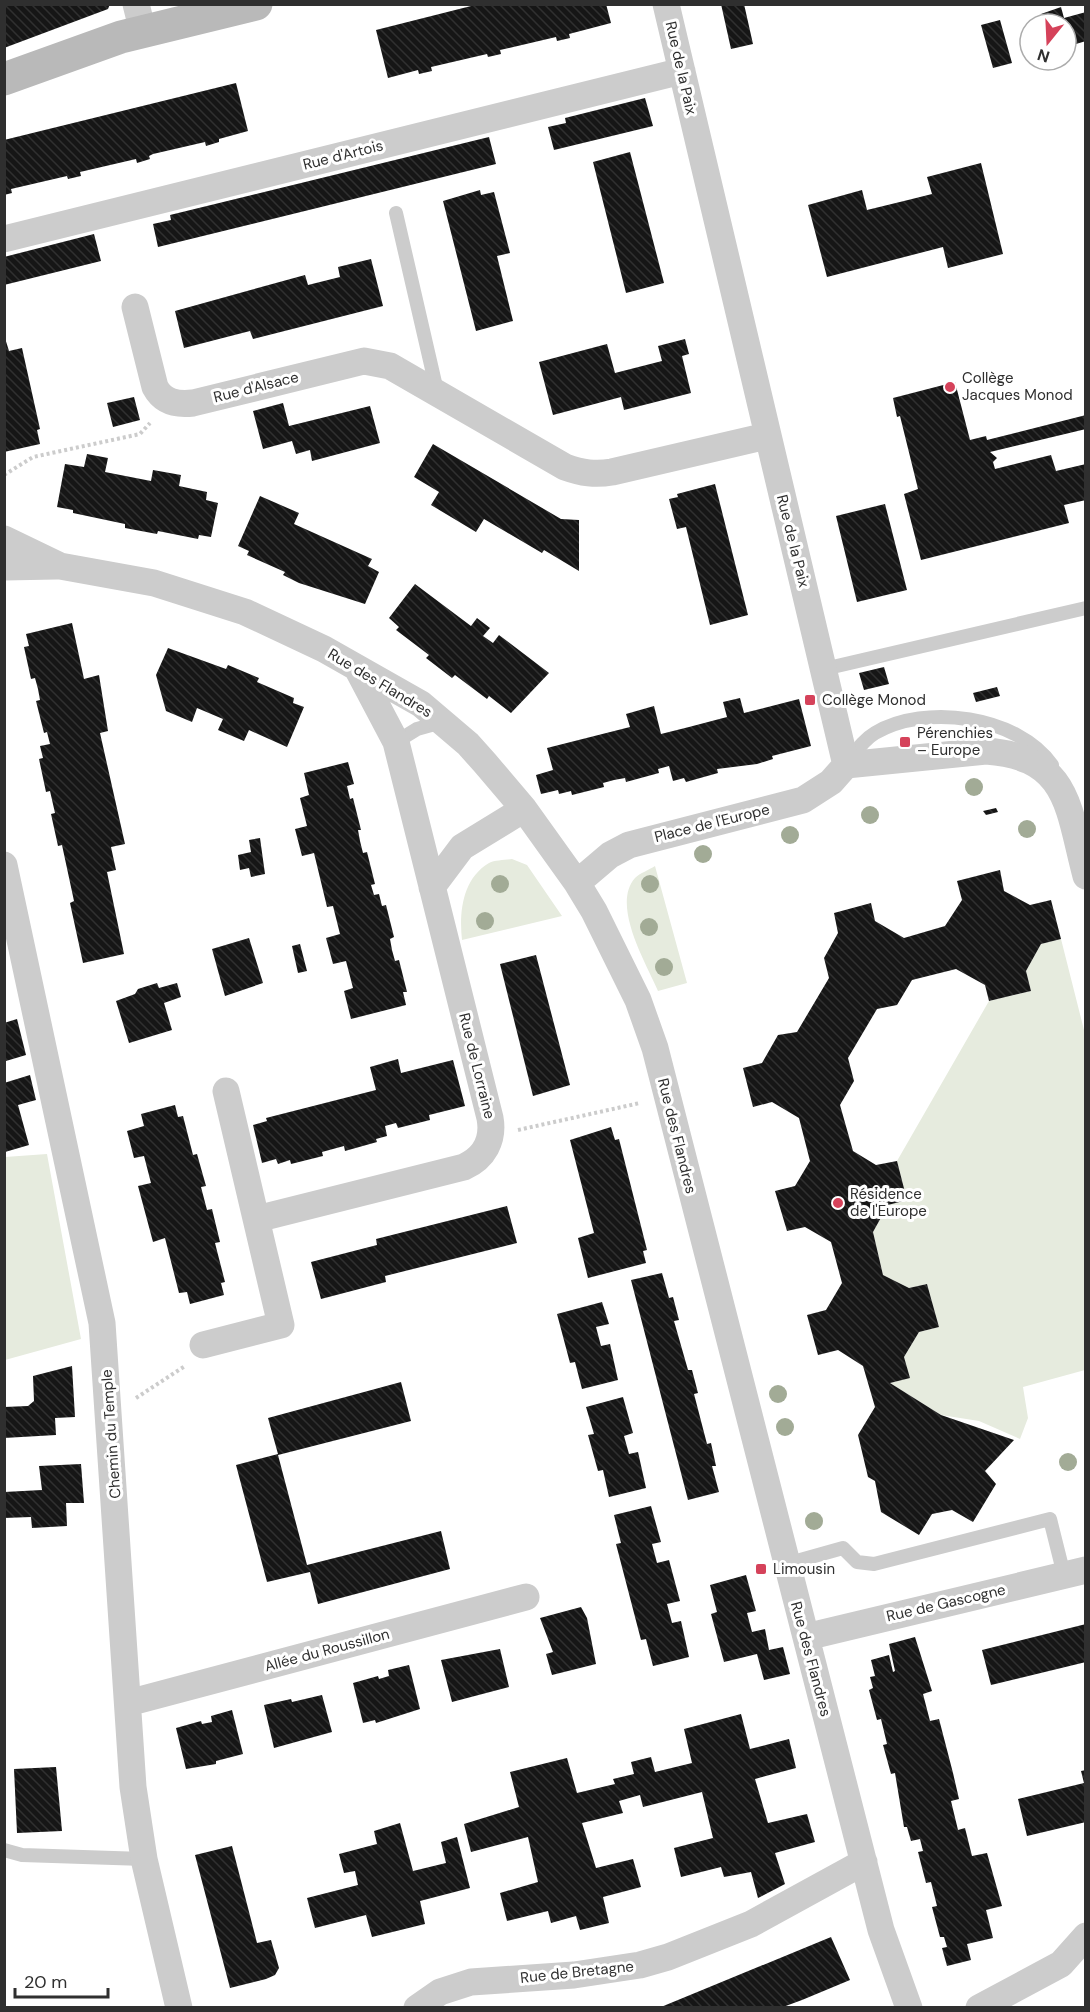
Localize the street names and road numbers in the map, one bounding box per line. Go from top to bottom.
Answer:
street label: Rue de la Paix [661,19,702,117]
street label: Rue d'Artois [301,135,385,175]
street label: Rue d'Alsace [211,367,301,407]
street label: Rue de la Paix [772,492,814,590]
street label: Rue des Flandres [324,644,436,722]
street label: Place de l'Europe [652,799,772,847]
street label: Rue de Lorraine [454,1011,500,1121]
street label: Rue des Flandres [653,1076,701,1196]
street label: Chemin du Temple [97,1369,125,1499]
street label: Rue de Gascogne [884,1580,1008,1626]
street label: Rue des Flandres [786,1599,836,1719]
street label: Allée du Roussillon [262,1624,392,1676]
street label: Rue de Bretagne [519,1956,635,1988]

